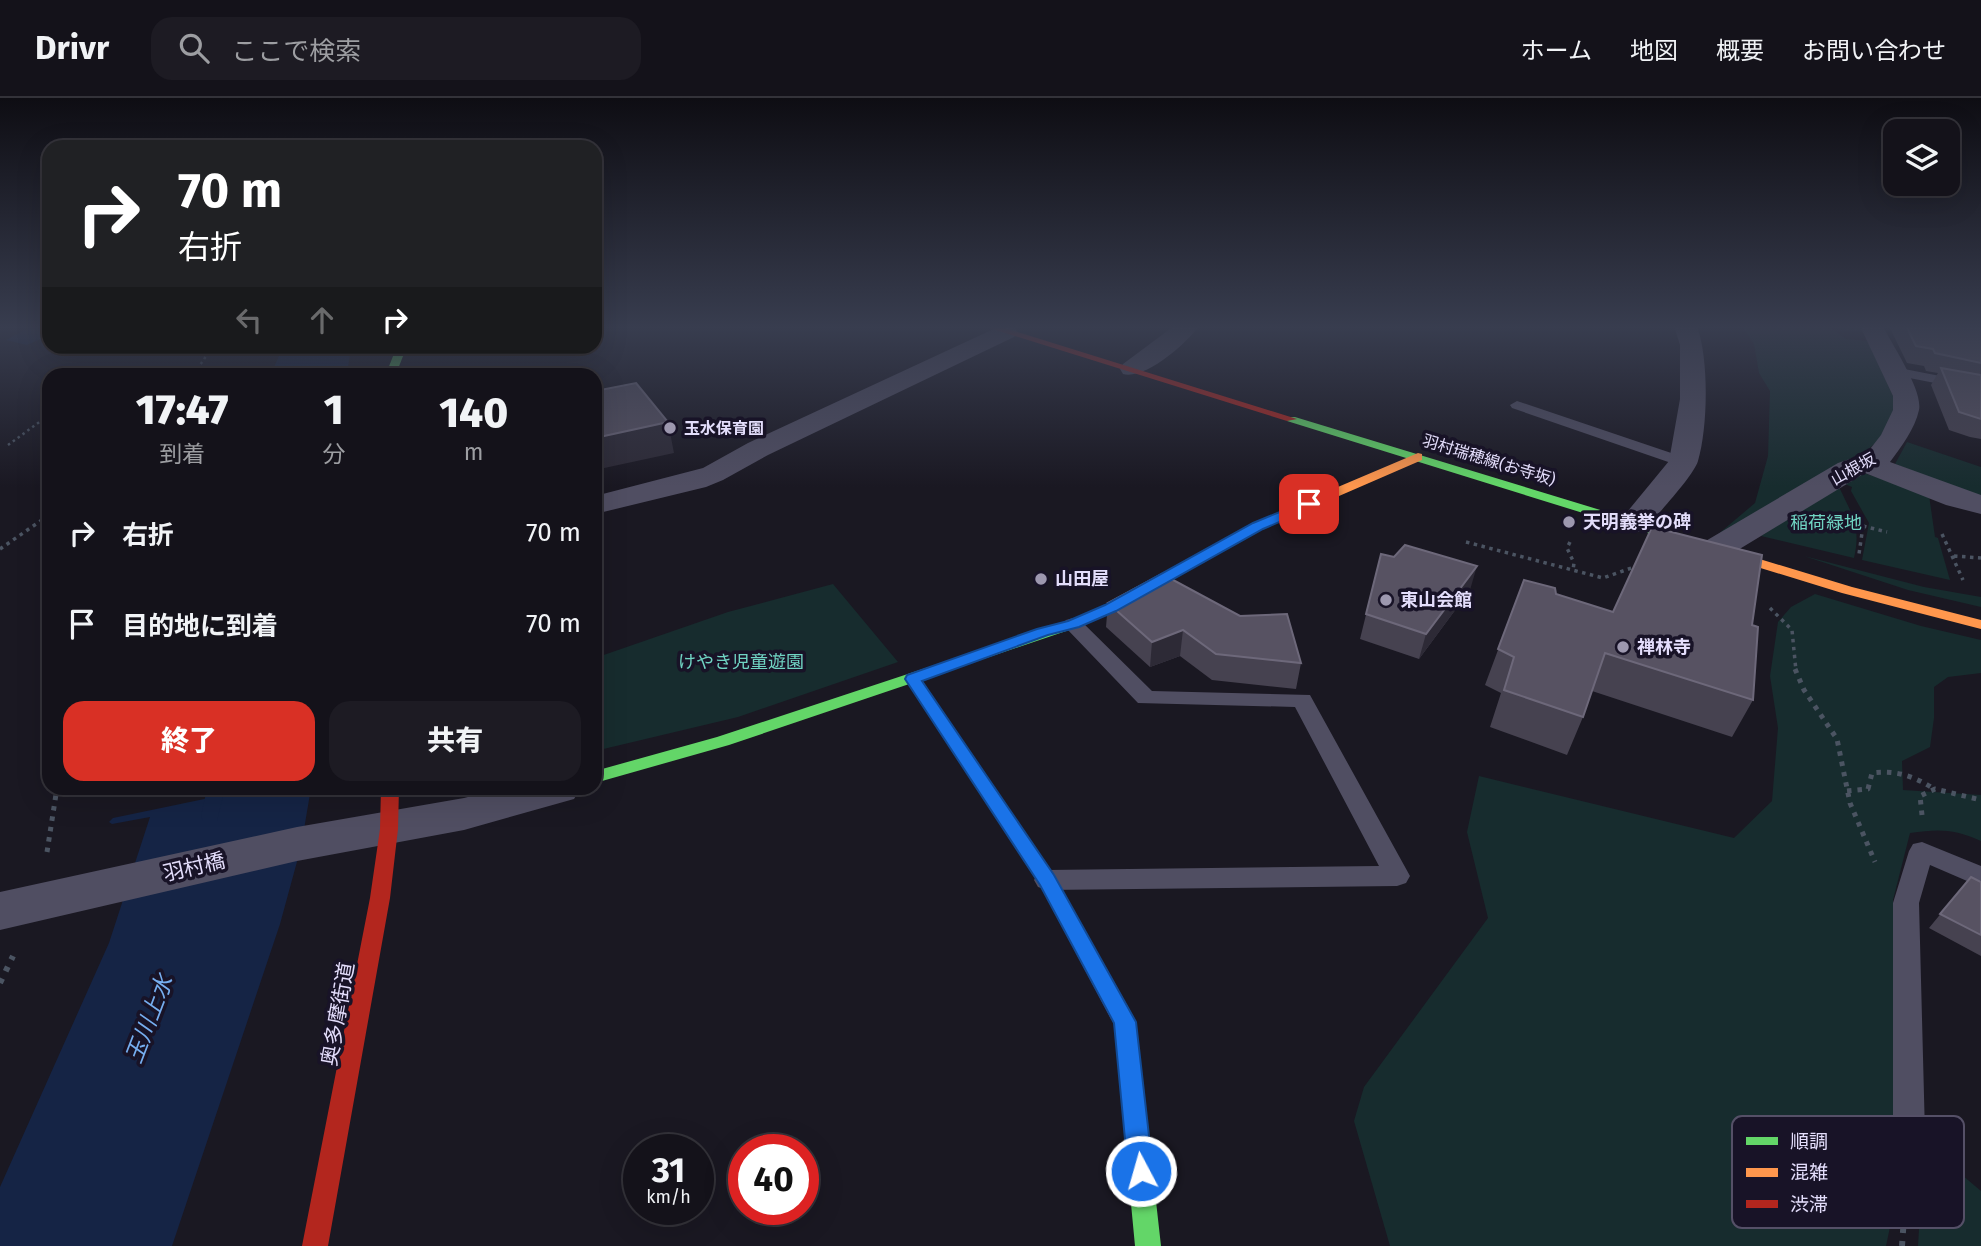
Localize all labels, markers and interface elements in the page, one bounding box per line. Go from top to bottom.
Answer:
search box [151,17,641,80]
text: Drivr [35,28,109,68]
icon: search [175,29,213,67]
text: ここで検索 [231,36,361,67]
text: ホーム [1521,37,1592,65]
text: 地図 [1630,37,1678,65]
text: 概要 [1716,37,1764,65]
text: お問い合わせ [1802,37,1946,65]
map controls [1883,119,1960,196]
button: layers [1883,119,1960,196]
text: 70 m [178,161,282,220]
icon: right [63,168,154,259]
text: 右折 [178,228,242,266]
icon: left [230,301,268,339]
icon: ahead [303,301,341,339]
icon: right [376,301,414,339]
text: 17:47 [136,385,228,435]
text: 1 [324,385,344,435]
text: 140 [439,388,508,438]
place label: 玉水保育園 [684,419,764,438]
marker: 玉水保育園 [662,420,678,436]
street label: 羽村瑞穂線(お寺坂) [1420,431,1558,489]
text: m [464,438,484,466]
text: 到着 [159,440,205,468]
text: 分 [322,440,345,468]
street label: 山根坂 [1827,449,1879,489]
pin [1279,474,1339,534]
icon: arrive [1290,485,1328,523]
place label: 天明義挙の碑 [1583,511,1691,533]
park label: 稲荷緑地 [1790,512,1862,534]
icon: right [63,514,101,552]
marker: 天明義挙の碑 [1561,514,1577,530]
text: 70 m [526,517,581,548]
text: 右折 [122,520,174,551]
place label: 山田屋 [1055,568,1109,590]
marker: 山田屋 [1033,571,1049,587]
place label: 東山会館 [1400,589,1472,611]
marker: 東山会館 [1378,592,1394,608]
icon: arrive [63,605,101,643]
text: 70 m [526,608,581,639]
text: 目的地に到着 [122,611,278,642]
place label: 禅林寺 [1637,636,1691,658]
marker: 禅林寺 [1615,639,1631,655]
park label: けやき児童遊園 [678,651,804,673]
button: 終了 [63,701,315,781]
button: 共有 [329,701,581,781]
street label: 羽村橋 [160,847,228,887]
street label: 奥多摩街道 [316,960,360,1068]
water label: 玉川上水 [119,968,180,1067]
legend [1732,1116,1964,1228]
text: 順調 [1790,1130,1828,1153]
speed limit sign: 40 [728,1134,819,1225]
position arrow [1104,1134,1178,1208]
text: 31 [652,1149,685,1191]
text: 混雑 [1790,1161,1828,1184]
text: km/h [646,1186,691,1208]
text: 渋滞 [1790,1193,1828,1216]

